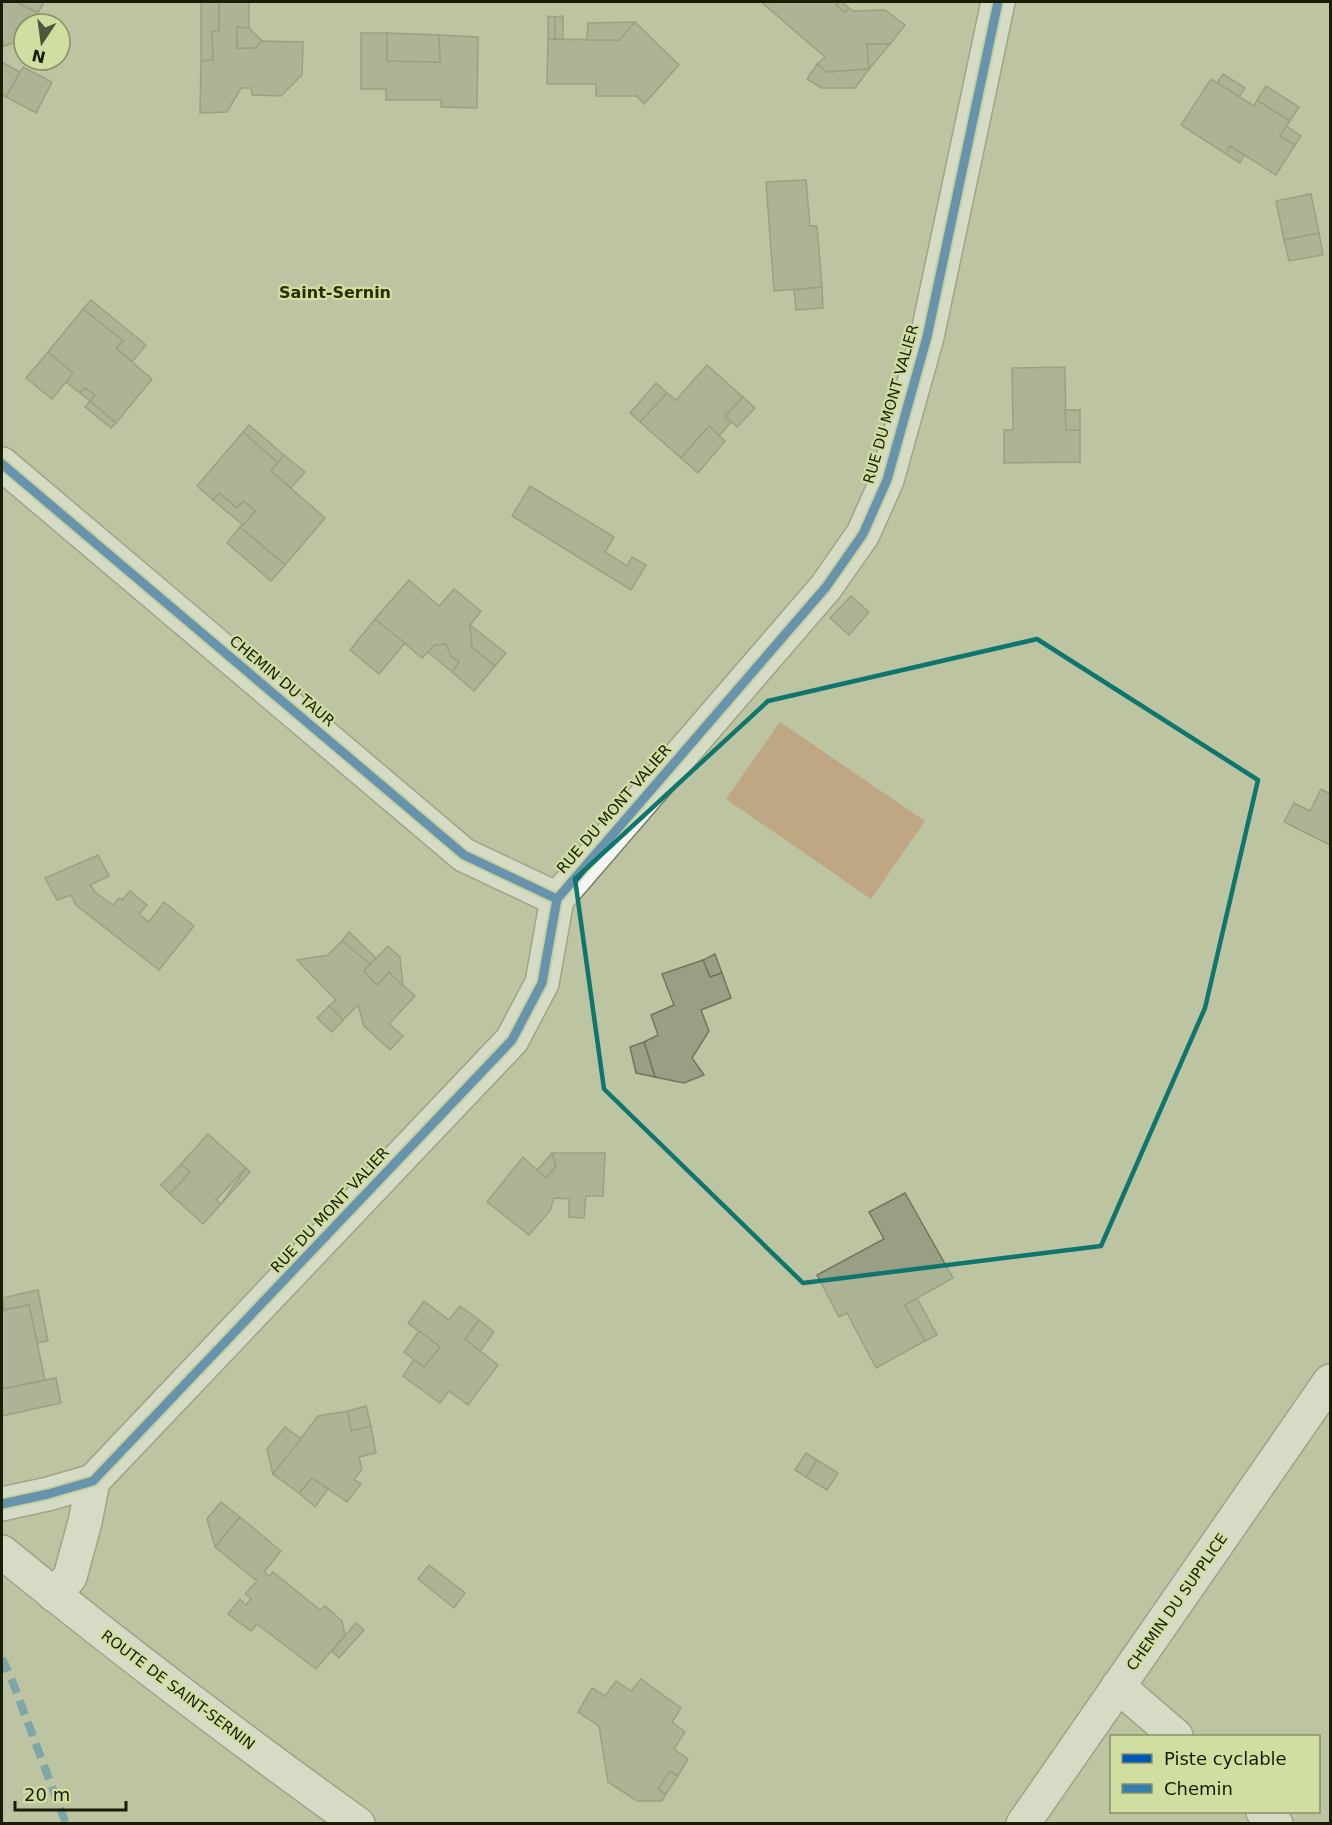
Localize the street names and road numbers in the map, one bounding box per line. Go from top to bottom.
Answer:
street label: RUE DU MONT VALIER [860,322,922,486]
street label: CHEMIN DU TAUR [226,632,338,730]
street label: RUE DU MONT VALIER [553,741,675,877]
street label: RUE DU MONT VALIER [267,1143,393,1277]
street label: CHEMIN DU SUPPLICE [1123,1530,1231,1674]
street label: ROUTE DE SAINT-SERNIN [98,1626,258,1754]

